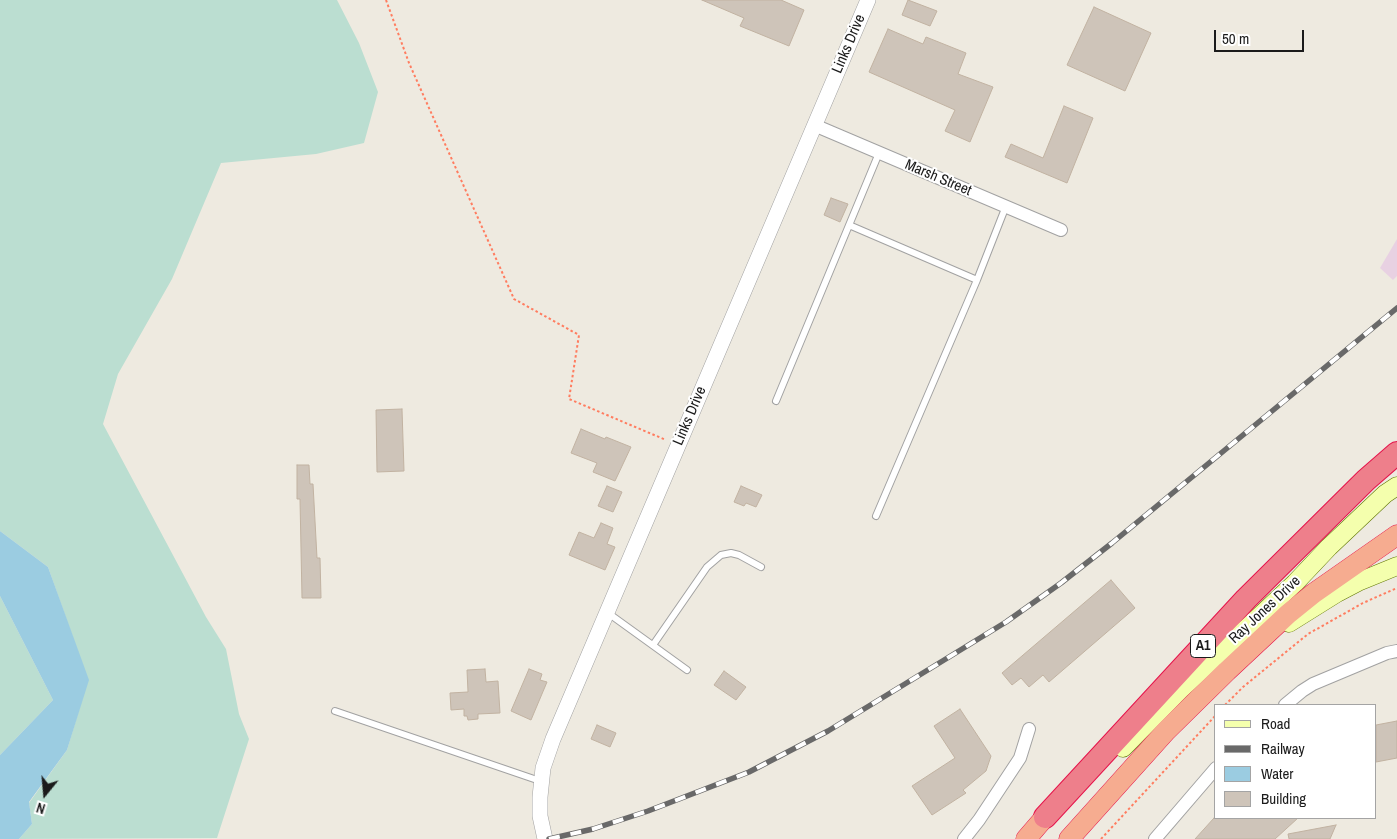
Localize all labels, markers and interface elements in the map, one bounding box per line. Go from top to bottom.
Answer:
street label: Links Drive [829,12,869,76]
scale bar [1217,20,1307,52]
text: 50 m [1222,28,1249,49]
street label: Marsh Street [902,156,974,200]
street label: Links Drive [670,384,710,448]
street label: Ray Jones Drive [1226,572,1304,648]
road number: A1 [1190,634,1216,658]
legend [1214,704,1377,819]
text: Road [1261,713,1290,734]
text: Railway [1261,738,1305,759]
text: Water [1261,763,1293,784]
north arrow [20,769,70,819]
text: Building [1261,788,1306,809]
text: N [34,799,47,818]

